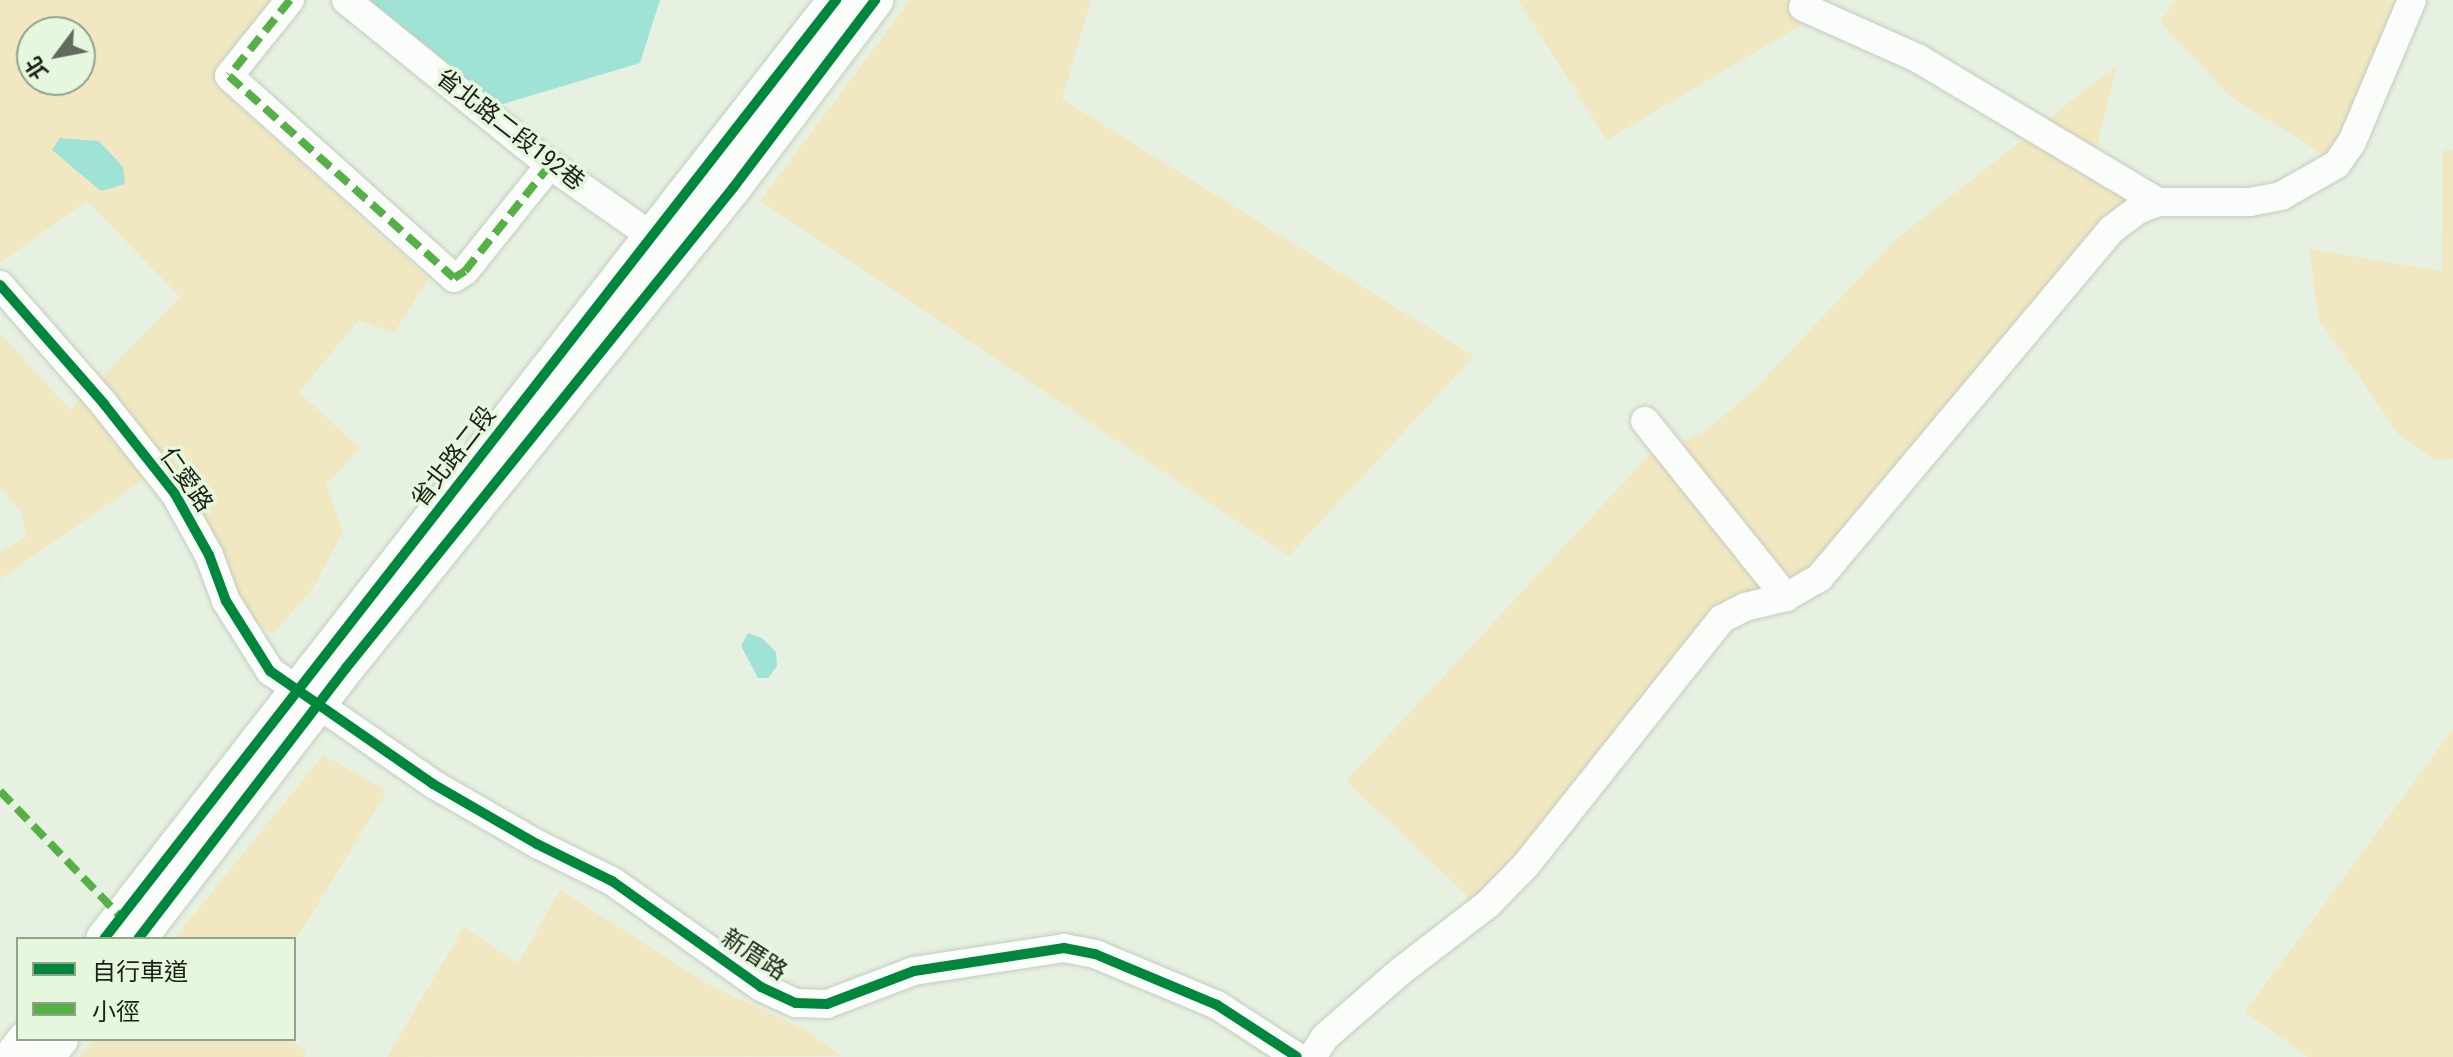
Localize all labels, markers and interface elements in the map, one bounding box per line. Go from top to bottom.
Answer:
north arrow [16,16,96,96]
text: 北 [20,52,53,84]
street label: 省北路二段192巷 [430,63,590,197]
street label: 省北路二段 [406,401,502,513]
street label: 仁愛路 [154,442,218,518]
street label: 新厝路 [716,923,792,987]
legend [16,937,296,1041]
text: 自行車道 [92,958,188,986]
text: 小徑 [92,998,140,1026]

